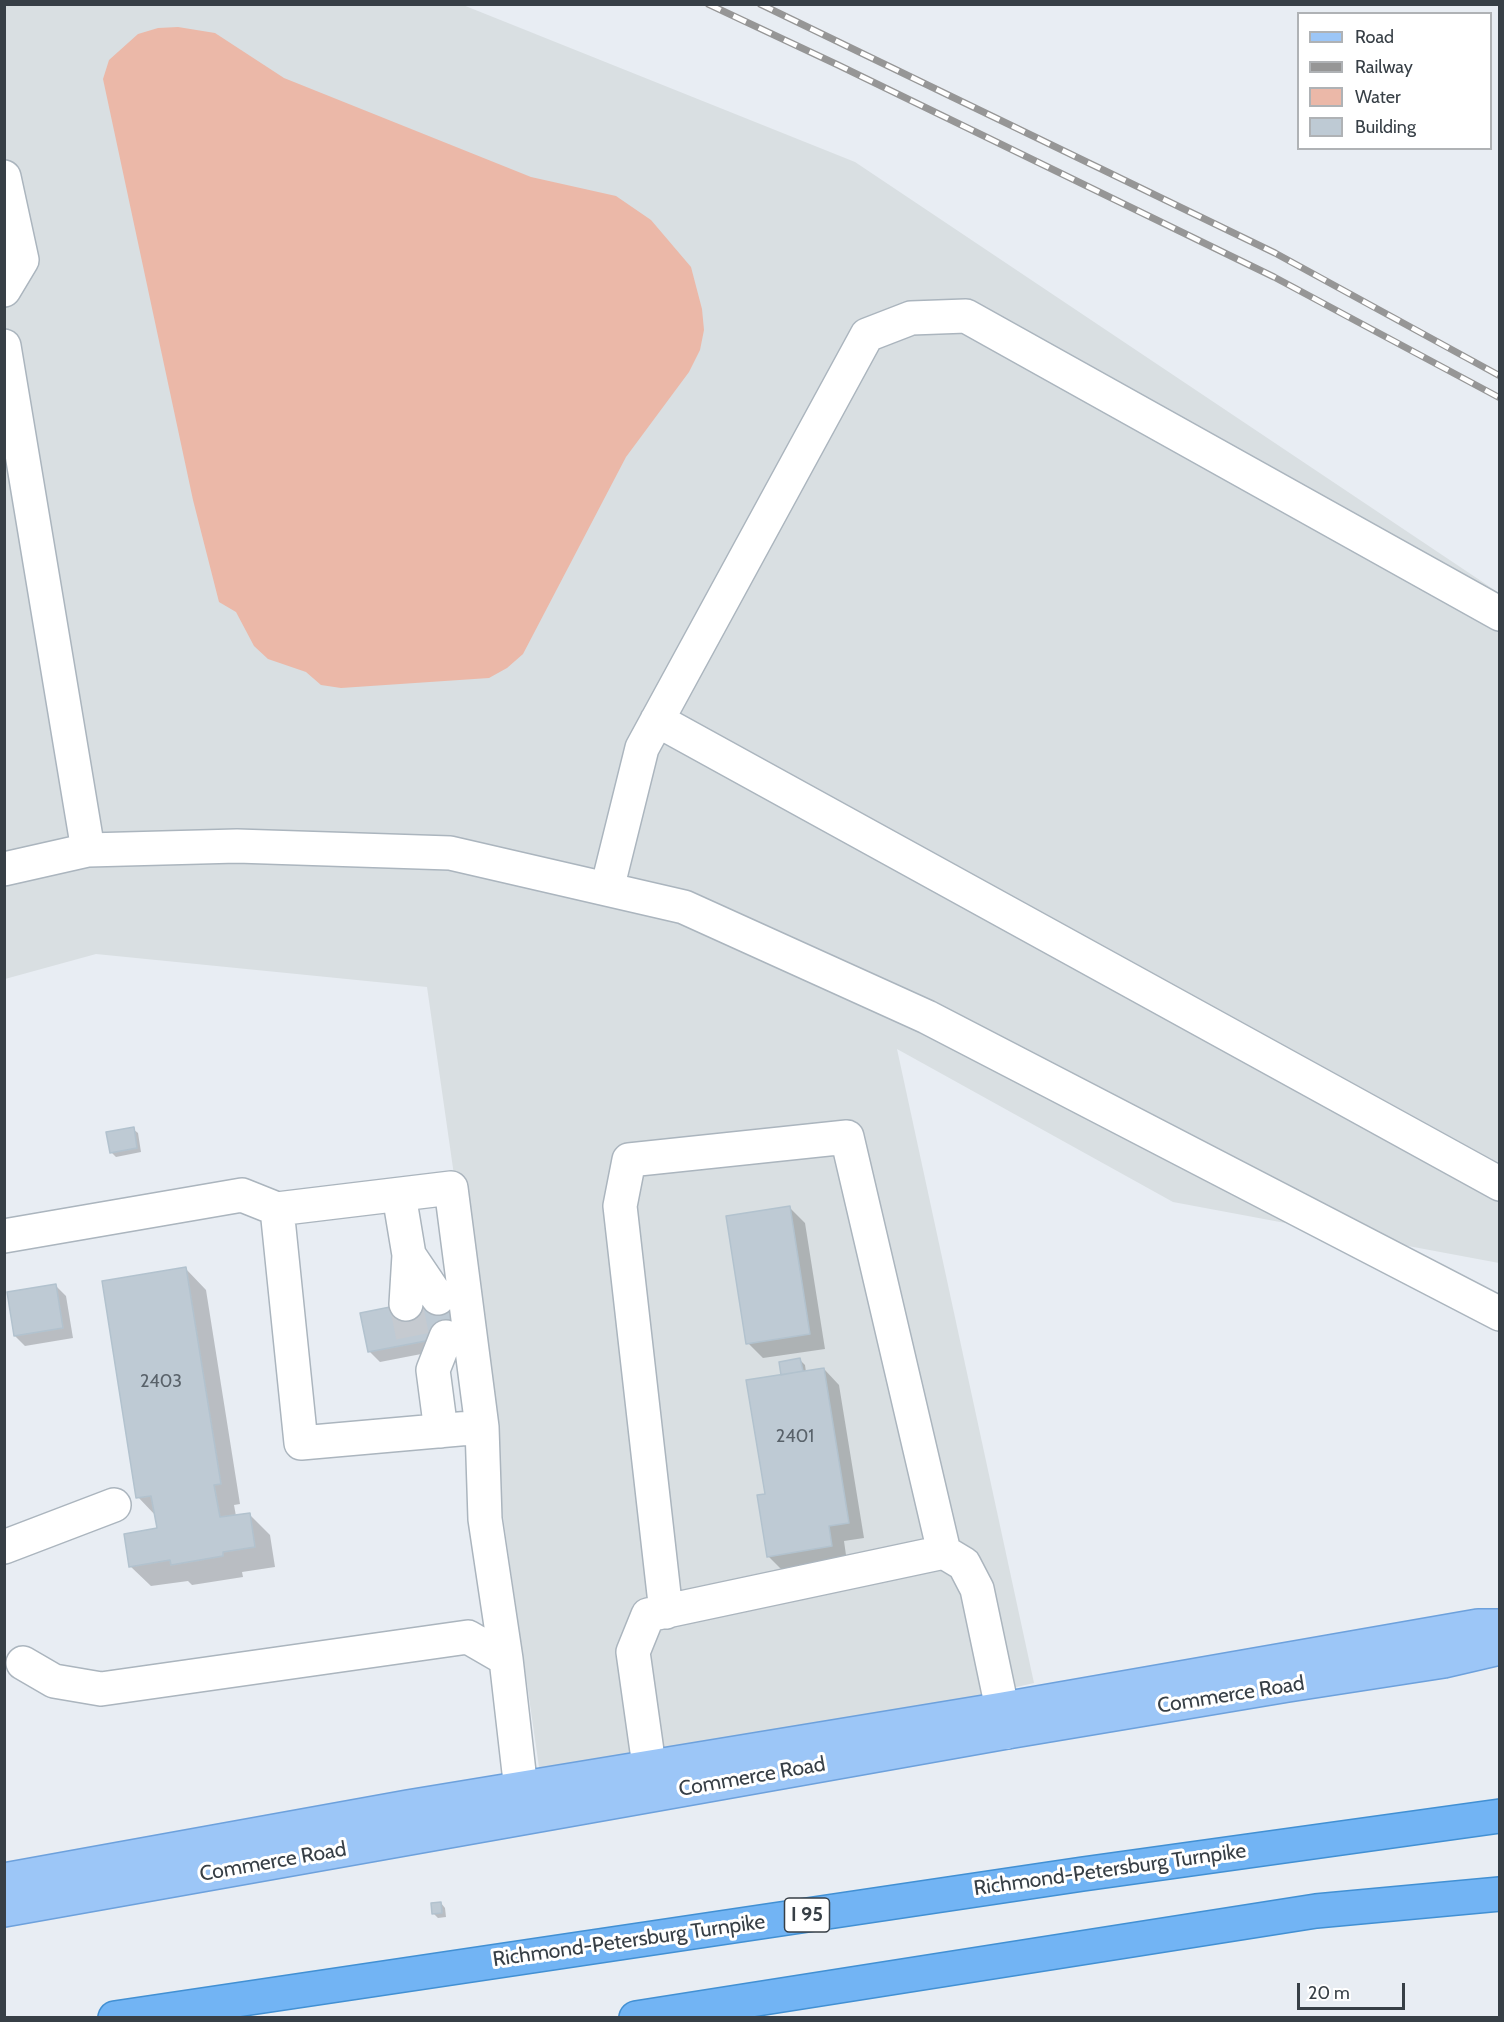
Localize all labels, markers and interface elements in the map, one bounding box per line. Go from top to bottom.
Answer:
legend [1297,12,1492,150]
text: Road [1355,26,1394,48]
text: Railway [1355,56,1413,78]
text: Water [1355,86,1401,108]
text: Building [1355,116,1416,138]
house number: 2403 [140,1371,182,1393]
house number: 2401 [776,1426,814,1448]
street label: Commerce Road [1156,1671,1306,1719]
street label: Commerce Road [677,1752,827,1802]
street label: Commerce Road [198,1837,348,1887]
street label: Richmond-Petersburg Turnpike [972,1838,1248,1902]
road number: I 95 [784,1898,830,1932]
street label: Richmond-Petersburg Turnpike [491,1909,767,1973]
scale bar [1300,1971,1408,2009]
text: 20 m [1308,1982,1350,2004]

